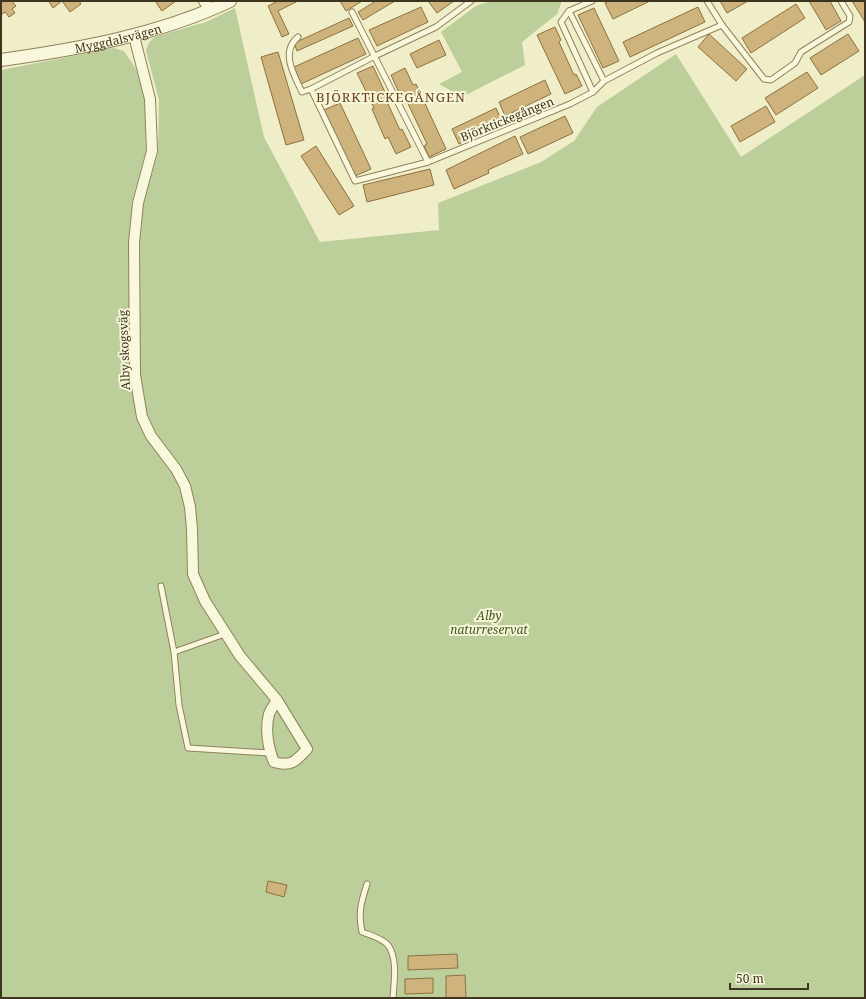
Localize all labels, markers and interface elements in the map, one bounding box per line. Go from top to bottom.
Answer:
street label: Myggdalsvägen [73,19,164,57]
district label: BJÖRKTICKEGÅNGEN [316,88,466,106]
street label: Björktickegången [458,92,557,146]
street label: Alby skogsväg [114,309,134,390]
park label: Alby naturreservat [450,607,528,638]
scale bar [730,965,808,991]
text: 50 m [736,970,764,987]

